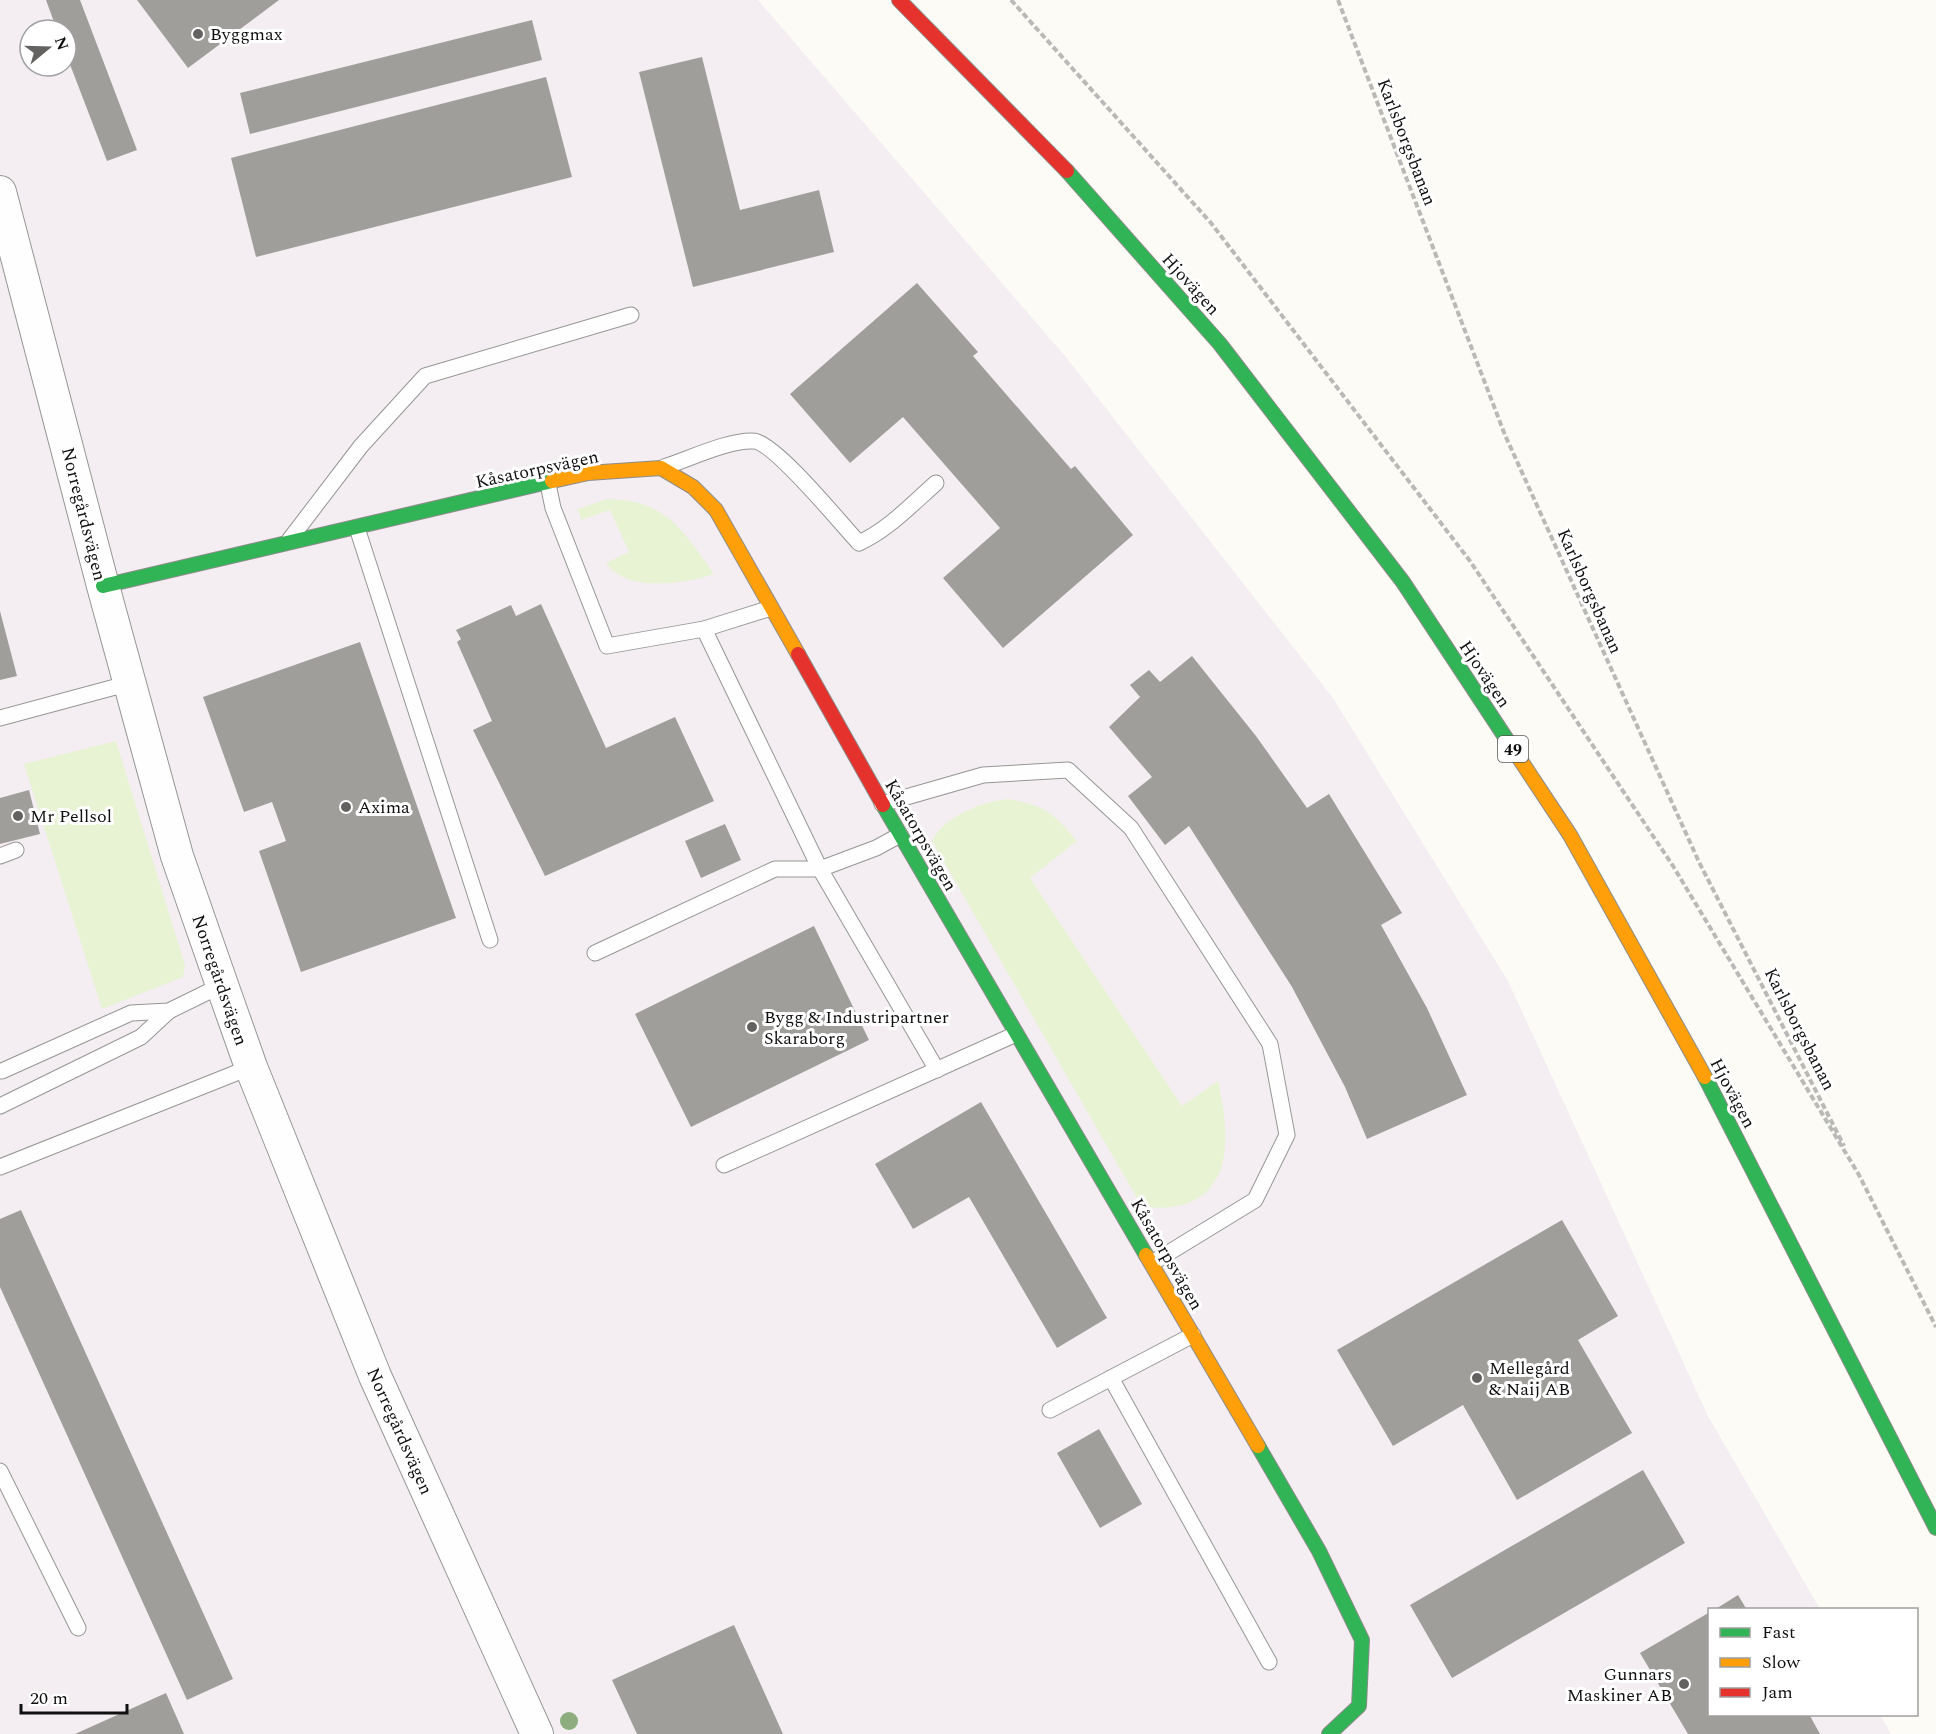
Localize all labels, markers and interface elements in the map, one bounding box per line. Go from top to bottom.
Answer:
north arrow [18,18,78,78]
place label: Byggmax [210,21,283,48]
marker: Byggmax [191,27,205,41]
text: N [48,33,75,54]
street label: Karlsborgsbanan [1370,75,1443,210]
street label: Hjovägen [1155,247,1226,322]
street label: Kåsatorpsvägen [473,443,601,496]
street label: Norregårdsvägen [54,445,113,584]
street label: Karlsborgsbanan [1550,524,1629,658]
street label: Hjovägen [1452,635,1517,713]
road number: 49 [1498,736,1528,762]
street label: Kåsatorpsvägen [878,774,964,896]
place label: Axima [358,794,410,821]
marker: Axima [339,800,353,814]
place label: Mr Pellsol [30,803,112,830]
marker: Mr Pellsol [11,809,25,823]
street label: Norregårdsvägen [185,911,255,1049]
street label: Karlsborgsbanan [1757,963,1842,1095]
place label: Bygg & Industripartner Skaraborg [764,1004,949,1052]
marker: Bygg & Industripartner Skaraborg [745,1020,759,1034]
street label: Hjovägen [1703,1053,1762,1133]
street label: Kåsatorpsvägen [1124,1193,1210,1315]
place label: Mellegård & Naij AB [1489,1355,1570,1403]
street label: Norregårdsvägen [359,1363,440,1499]
marker: Mellegård & Naij AB [1470,1371,1484,1385]
legend [1708,1608,1918,1716]
text: Fast [1762,1619,1795,1646]
text: Slow [1762,1649,1801,1676]
place label: Gunnars Maskiner AB [1567,1661,1672,1709]
scale bar [21,1677,128,1715]
marker: Gunnars Maskiner AB [1677,1677,1691,1691]
text: Jam [1762,1679,1793,1706]
text: 20 m [30,1685,68,1712]

